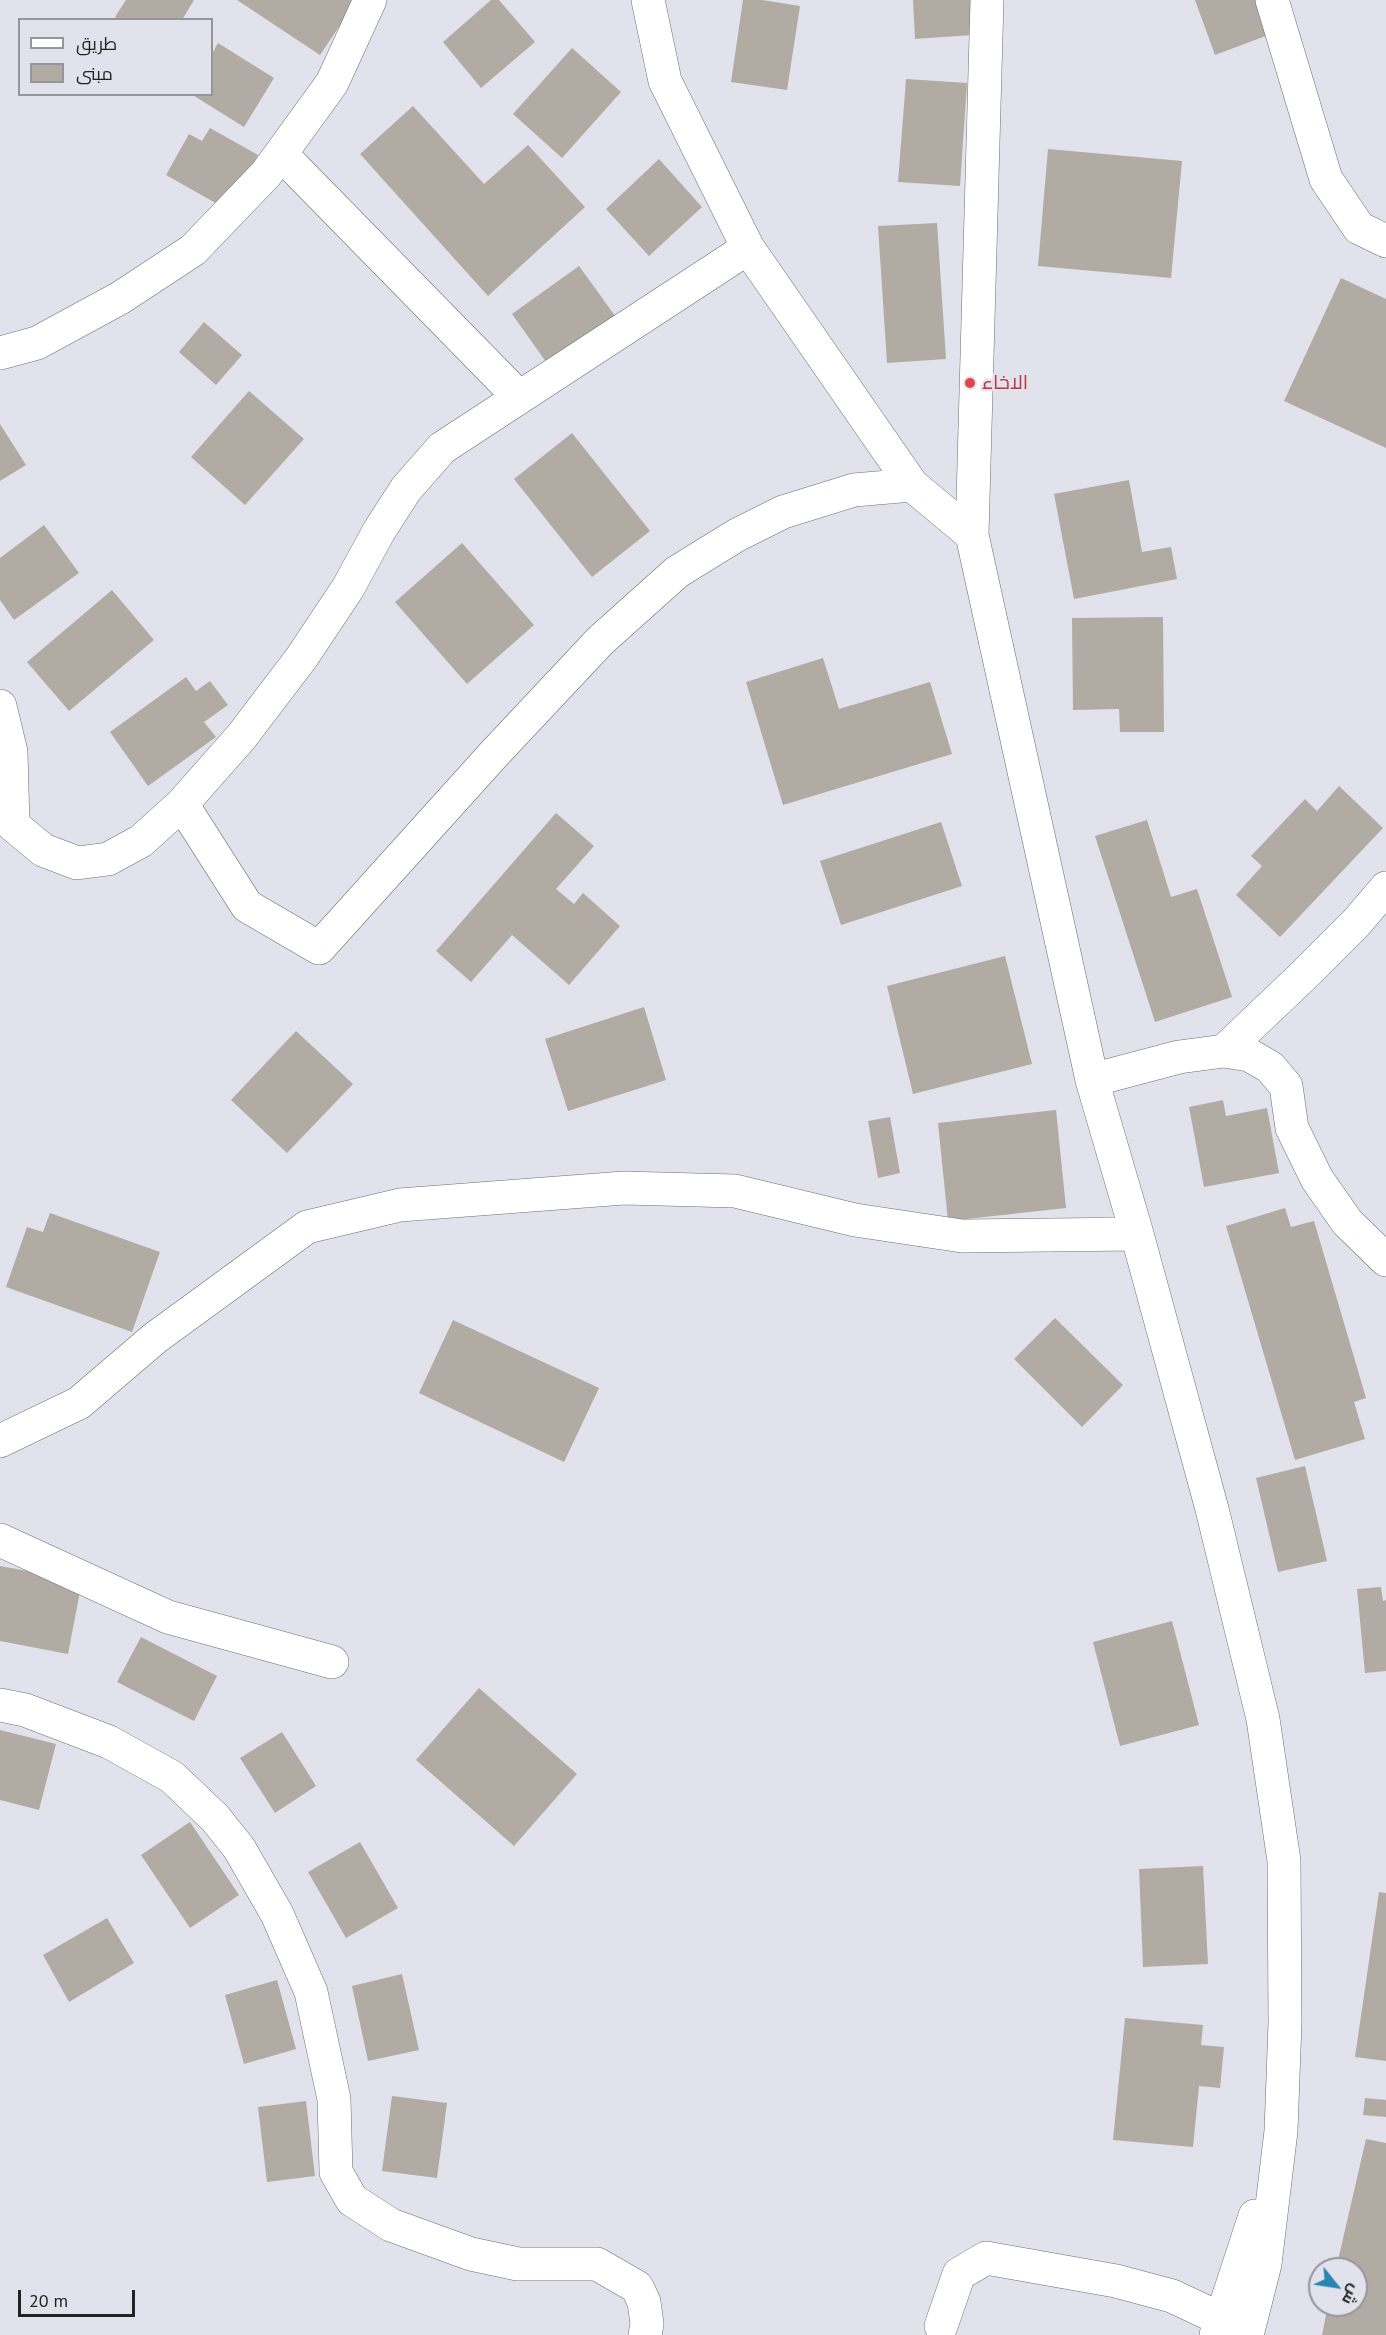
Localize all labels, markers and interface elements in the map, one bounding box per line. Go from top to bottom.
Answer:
legend [18,18,213,96]
text: طريق [76,32,117,55]
text: مبنى [76,62,113,85]
place label: الاخاء [982,371,1028,395]
marker: الاخاء [963,376,977,390]
north arrow [1308,2257,1368,2317]
scale bar [21,2278,138,2316]
text: ش [1338,2281,1366,2309]
text: 20 m [29,2289,68,2312]

